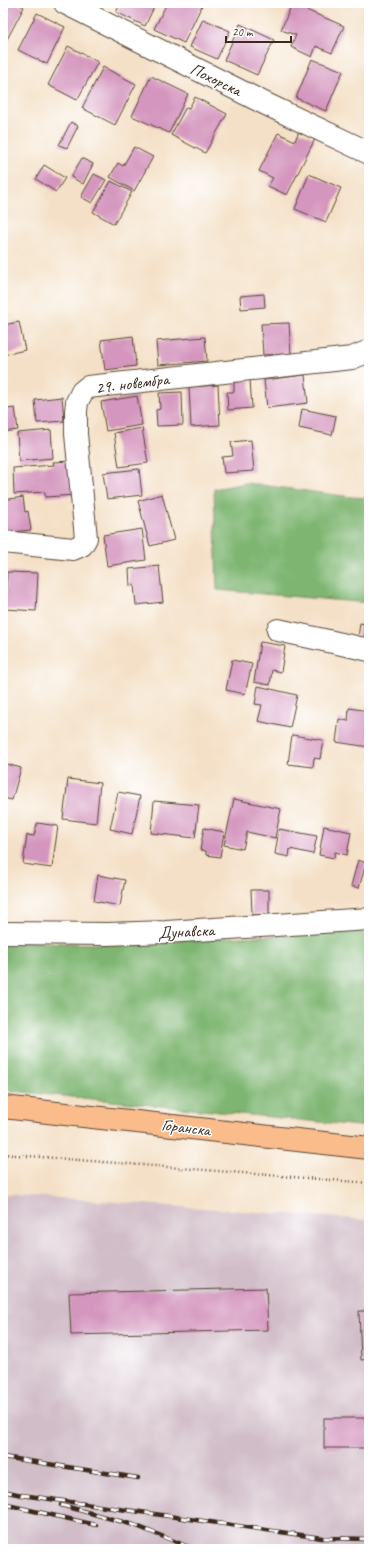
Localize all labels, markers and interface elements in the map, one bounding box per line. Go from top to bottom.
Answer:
scale bar [226,18,291,44]
text: 20 m [232,24,254,40]
street label: Похорска [187,58,247,102]
street label: 29. новембра [94,368,172,398]
street label: Дунавска [157,919,217,943]
street label: Горанска [160,1114,213,1141]

